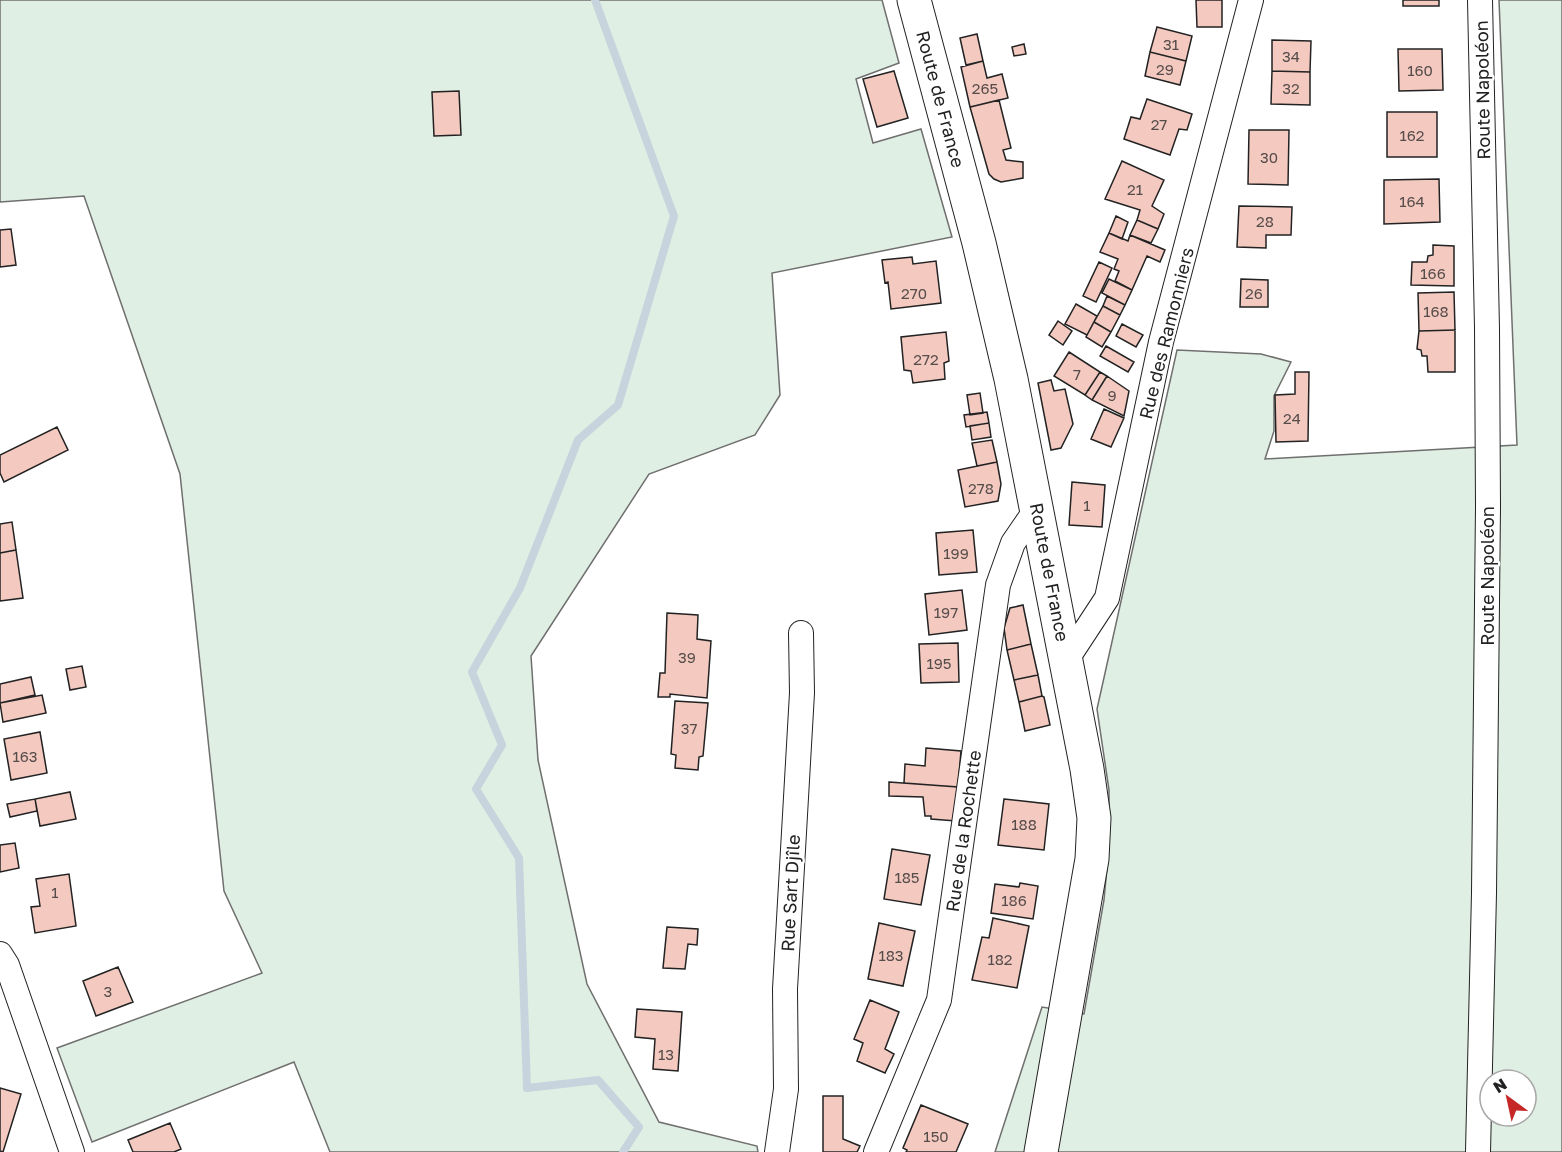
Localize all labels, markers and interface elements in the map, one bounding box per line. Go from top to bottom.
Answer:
street label: Route Napoléon [1470,20,1494,160]
street label: Route de France [912,28,970,170]
house number: 31 [1163,35,1179,53]
house number: 34 [1282,47,1300,65]
house number: 29 [1156,60,1174,78]
house number: 160 [1407,61,1433,79]
house number: 265 [972,79,998,97]
house number: 32 [1282,79,1300,97]
house number: 27 [1151,115,1167,133]
house number: 162 [1399,126,1425,144]
house number: 30 [1260,148,1278,166]
house number: 21 [1127,180,1143,198]
house number: 164 [1399,192,1425,210]
house number: 28 [1256,212,1274,230]
street label: Rue des Ramonniers [1134,245,1198,421]
house number: 166 [1420,264,1446,282]
house number: 270 [901,284,927,302]
house number: 26 [1245,284,1263,302]
house number: 168 [1423,302,1449,320]
house number: 272 [913,350,939,368]
house number: 7 [1073,365,1081,383]
house number: 9 [1107,386,1117,404]
house number: 24 [1283,409,1301,427]
house number: 278 [968,479,994,497]
house number: 1 [1083,496,1091,514]
street label: Route de France [1026,501,1074,643]
street label: Route Napoléon [1476,506,1498,646]
house number: 199 [943,544,969,562]
house number: 197 [934,603,958,621]
house number: 39 [678,648,696,666]
house number: 195 [926,654,952,672]
house number: 37 [681,719,697,737]
house number: 163 [12,747,38,765]
street label: Rue de la Rochette [941,749,985,913]
house number: 188 [1011,815,1037,833]
street label: Rue Sart Djîle [776,834,804,952]
house number: 185 [894,868,920,886]
house number: 1 [51,883,59,901]
house number: 186 [1001,891,1027,909]
house number: 183 [878,946,904,964]
house number: 182 [987,950,1013,968]
house number: 3 [104,982,112,1000]
house number: 13 [658,1045,674,1063]
north arrow [1478,1068,1538,1128]
text: N [1489,1074,1510,1097]
house number: 150 [923,1127,949,1145]

